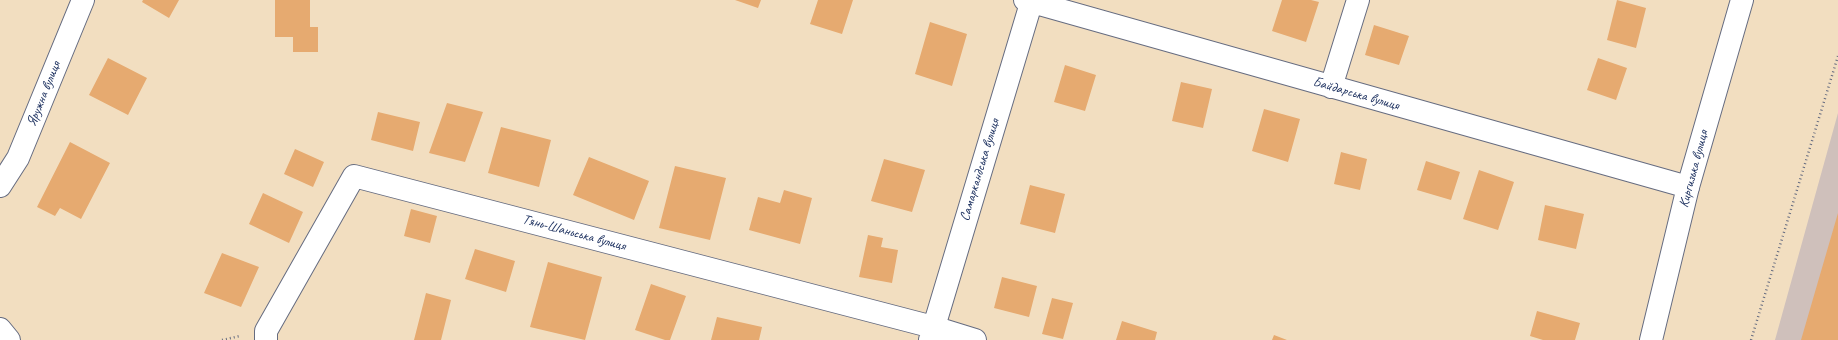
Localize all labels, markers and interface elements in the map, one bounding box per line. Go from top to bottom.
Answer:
street label: Яружна вулиця [23,59,65,129]
street label: Байдарська вулиця [1311,74,1401,114]
street label: Самаркандська вулиця [956,117,1004,223]
street label: Киргизька вулиця [1676,129,1712,209]
street label: Тянь-Шаньська вулиця [521,211,627,255]

